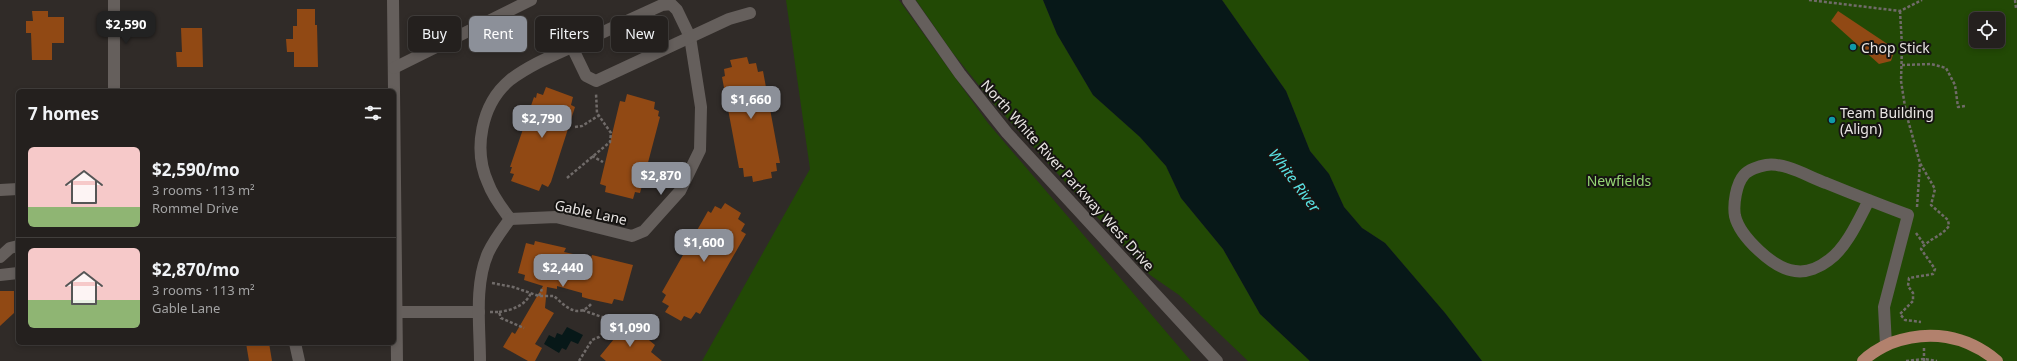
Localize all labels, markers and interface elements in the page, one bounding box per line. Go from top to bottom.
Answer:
pin: $2,590 [93,11,159,45]
map controls [1969,12,2005,48]
button: locate [1969,12,2005,48]
text: $2,590 [106,15,146,33]
chip: Buy [408,16,461,52]
chip: Rent [469,16,527,52]
chip: Filters [535,16,603,52]
chip: New [611,16,668,52]
place label: Chop Stick [1861,38,1930,57]
marker: Chop Stick [1848,42,1858,52]
street label: North White River Parkway West Drive [977,75,1159,275]
pin: $1,660 [718,86,784,120]
text: $1,660 [731,90,771,108]
text: 7 homes [28,102,99,125]
icon: filters [362,102,384,124]
place label: Team Building (Align) [1840,103,1934,138]
pin: $2,790 [509,105,575,139]
text: $2,790 [522,109,562,127]
marker: Team Building (Align) [1827,115,1837,125]
water label: White River [1265,144,1326,217]
text: $2,590/mo [152,158,240,181]
pin: $2,870 [628,162,694,196]
icon: home [60,163,108,211]
text: $2,870 [641,166,681,184]
park label: Newfields [1587,171,1652,190]
text: 3 rooms · 113 m² [152,181,255,199]
street label: Gable Lane [553,195,629,229]
text: Rommel Drive [152,199,238,217]
pin: $1,600 [671,229,737,263]
text: $1,600 [684,233,724,251]
pin: $2,440 [530,254,596,288]
text: $2,870/mo [152,258,240,281]
text: $2,440 [543,258,583,276]
icon: home [60,264,108,312]
text: 3 rooms · 113 m² [152,281,255,299]
text: Gable Lane [152,299,220,317]
pin: $1,090 [597,314,663,348]
text: $1,090 [610,318,650,336]

